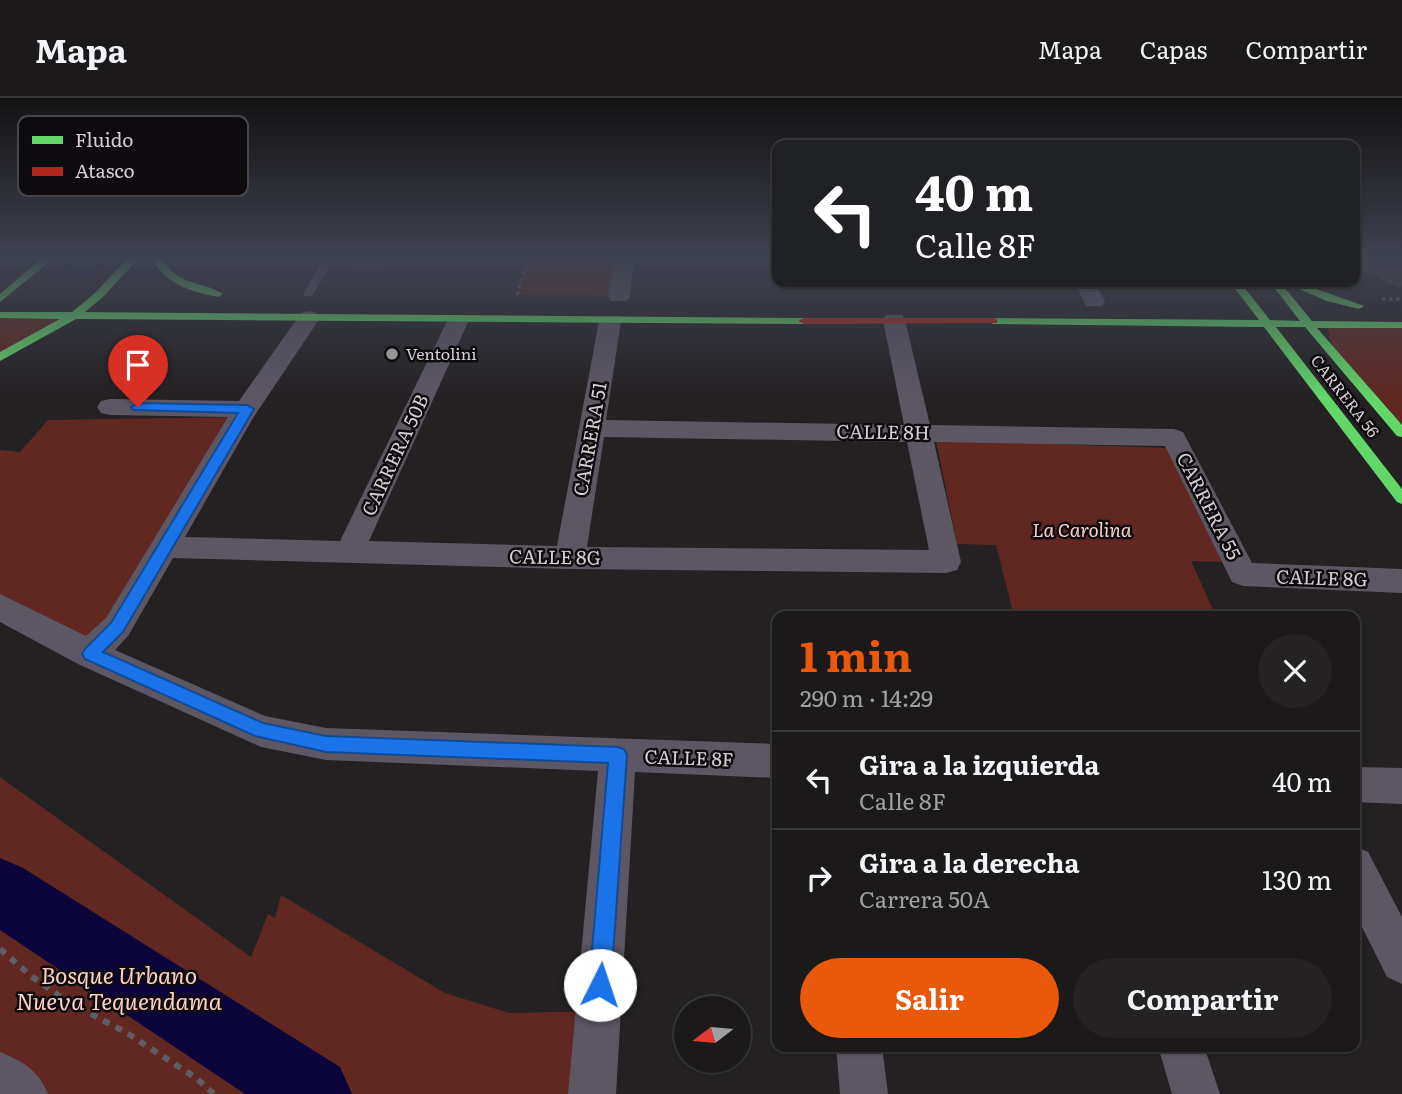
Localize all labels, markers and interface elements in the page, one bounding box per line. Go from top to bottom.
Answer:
text: Mapa [35,24,127,73]
text: Mapa [1038,31,1102,66]
text: Capas [1140,31,1207,66]
text: Compartir [1245,31,1367,66]
legend [18,116,248,196]
text: Fluido [75,125,133,153]
text: 40 m [915,153,1033,226]
text: Atasco [75,156,135,184]
icon: left [800,168,891,259]
text: Calle 8F [915,220,1036,268]
pin [108,335,168,407]
place label: Ventolini [406,341,477,365]
icon: arrive [119,346,157,384]
marker: Ventolini [384,346,400,362]
street label: CARRERA 56 [1306,349,1386,442]
street label: CARRERA 51 [565,379,613,498]
street label: CARRERA 50B [354,389,435,520]
street label: CALLE 8H [836,416,930,446]
street label: CARRERA 55 [1171,447,1249,564]
park label: La Carolina [1032,515,1132,543]
street label: CALLE 8G [509,541,601,571]
street label: CALLE 8G [1276,561,1368,593]
text: 1 min [800,623,912,685]
button: close [1258,634,1332,708]
text: 290 m · 14:29 [800,680,933,714]
street label: CALLE 8F [644,741,734,773]
text: Gira a la izquierda [859,744,1100,783]
icon: left [800,761,838,799]
text: 40 m [1272,761,1332,800]
text: Calle 8F [859,783,946,817]
text: Gira a la derecha [859,842,1079,881]
icon: right [800,859,838,897]
text: 130 m [1262,859,1332,898]
text: Carrera 50A [859,881,990,915]
position arrow [563,948,637,1022]
park label: Bosque Urbano Nueva Tequendama [16,957,222,1017]
button: Salir [800,958,1059,1038]
button: Compartir [1073,958,1332,1038]
north arrow [674,996,751,1073]
map controls [674,996,751,1073]

